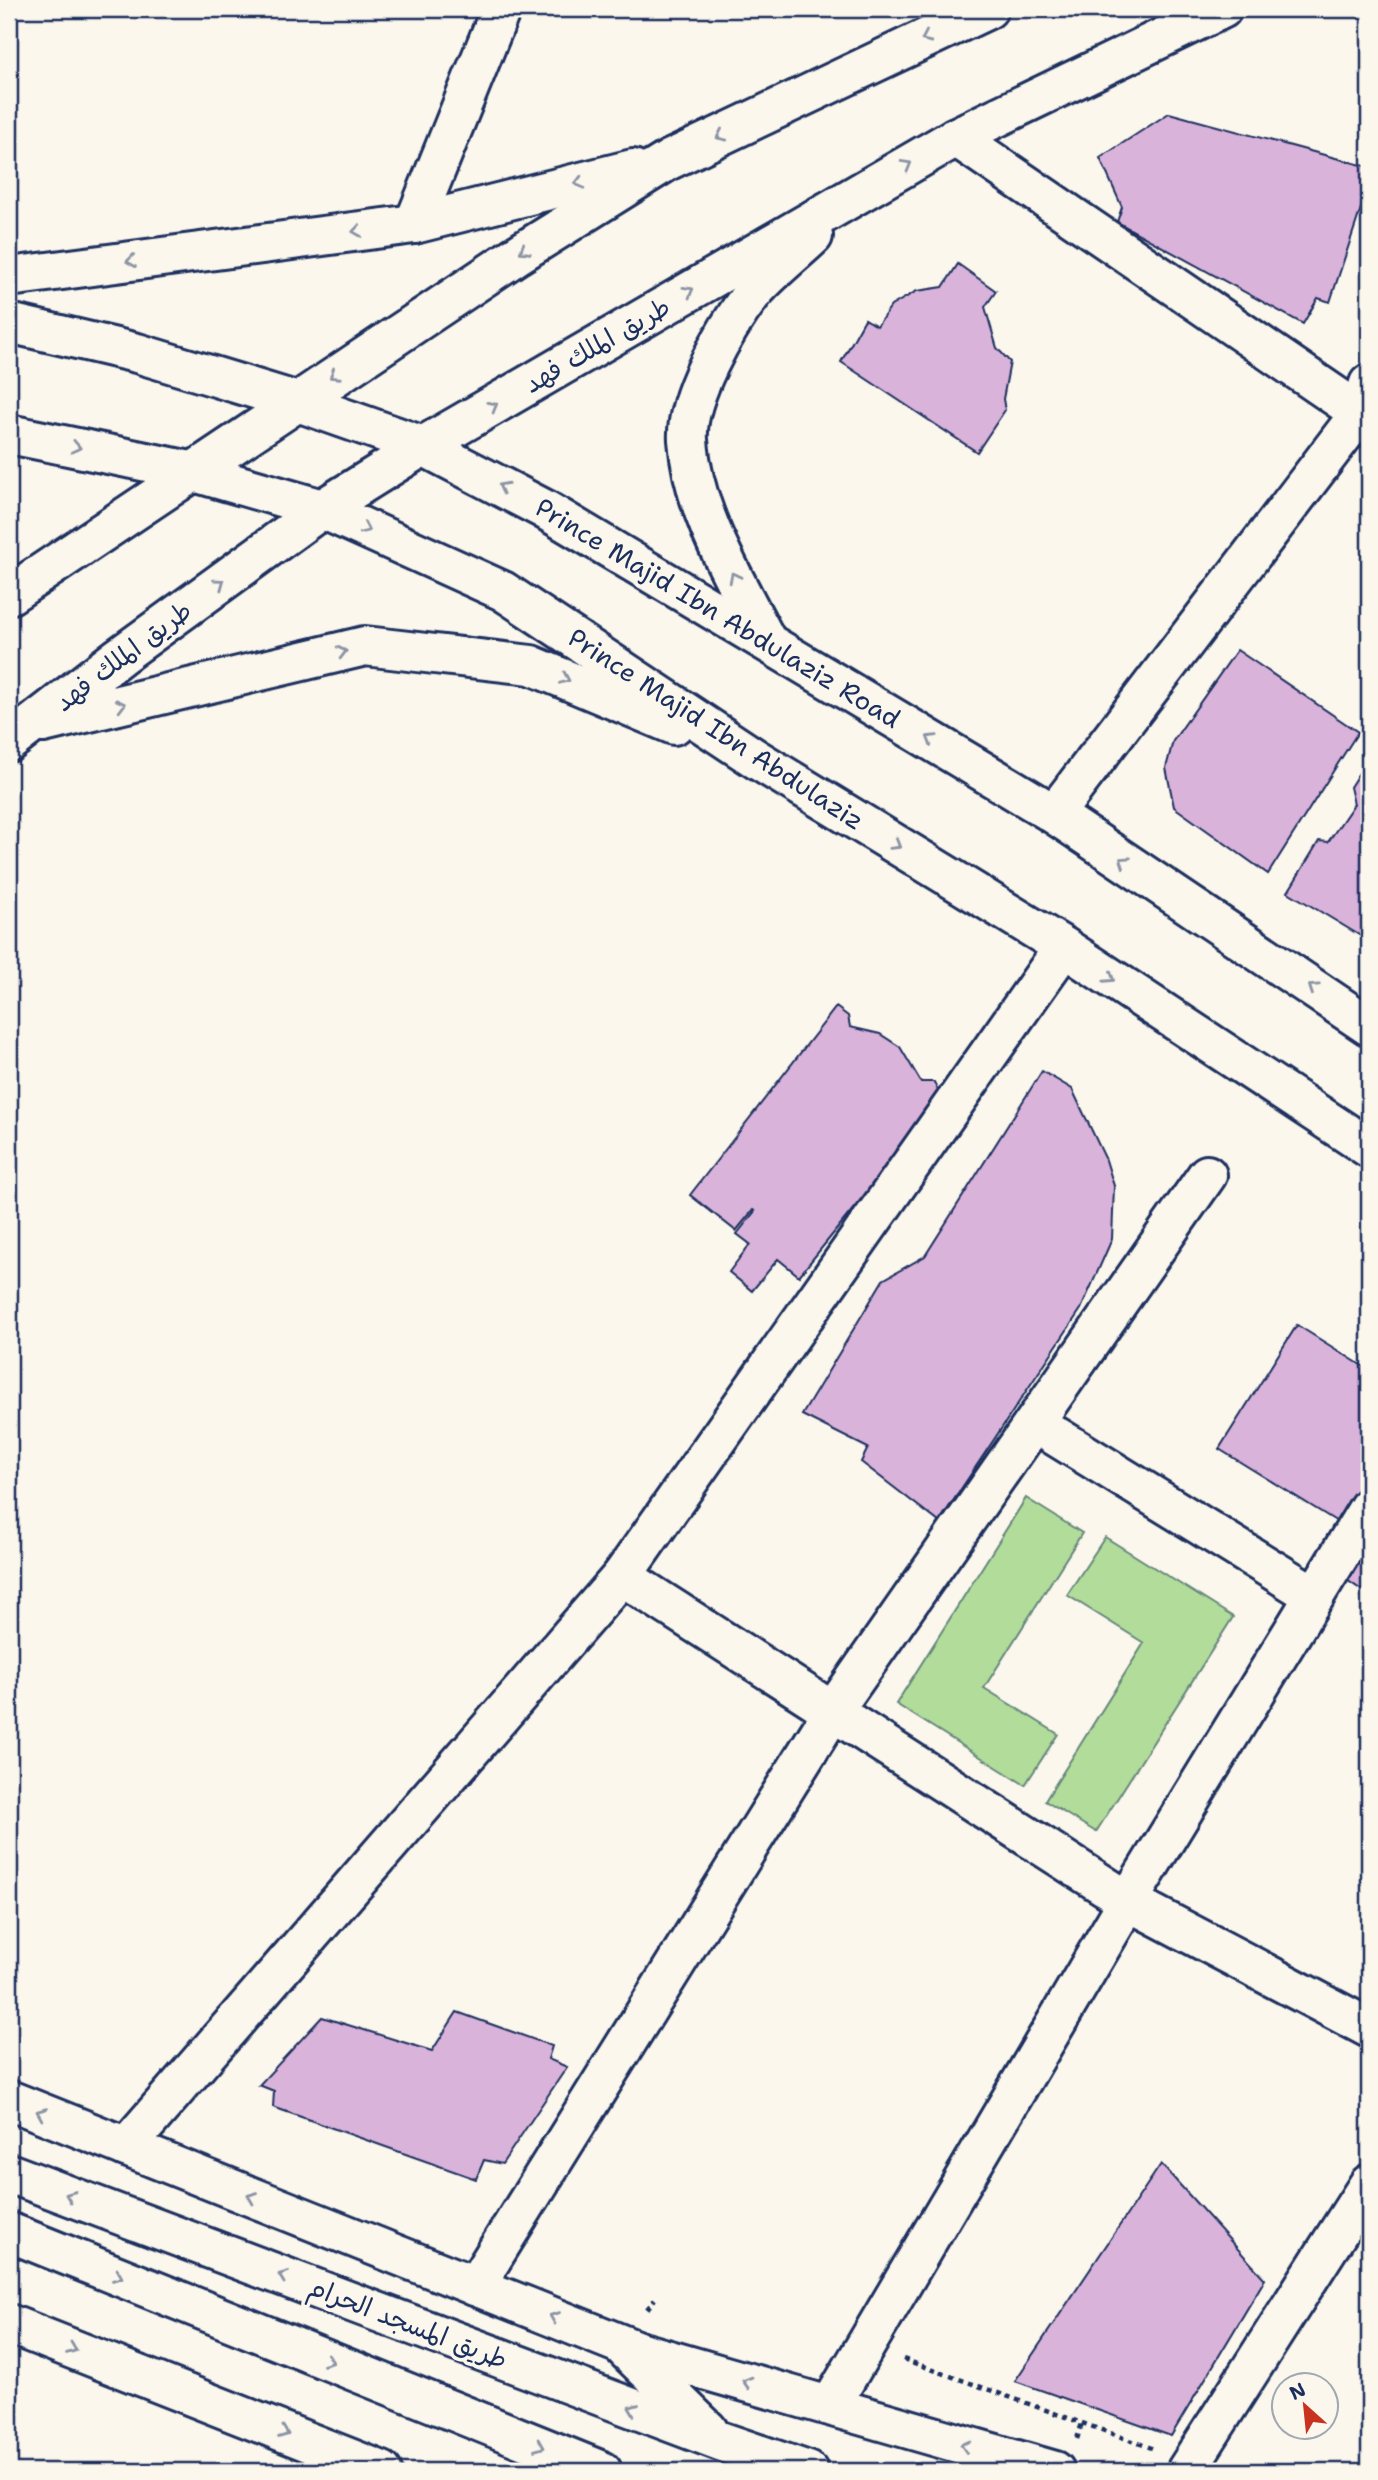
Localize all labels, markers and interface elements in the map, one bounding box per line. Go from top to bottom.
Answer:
one-way arrow [921,30,933,44]
one-way arrow [716,127,728,141]
one-way arrow [900,160,913,173]
one-way arrow [573,174,585,189]
one-way arrow [351,223,363,238]
one-way arrow [519,241,532,254]
one-way arrow [125,253,137,268]
one-way arrow [682,286,695,299]
street label: طريق الملك فهد [517,289,676,401]
one-way arrow [329,367,342,380]
one-way arrow [485,401,498,414]
one-way arrow [70,438,82,453]
one-way arrow [498,482,510,496]
street label: Prince Majid Ibn Abdulaziz Road [530,491,906,735]
one-way arrow [357,520,370,534]
one-way arrow [728,572,742,584]
one-way arrow [212,579,225,591]
street label: طريق الملك فهد [47,592,199,719]
street label: Prince Majid Ibn Abdulaziz [562,622,870,836]
one-way arrow [336,645,348,660]
one-way arrow [558,671,570,685]
one-way arrow [114,699,126,713]
one-way arrow [926,735,939,748]
one-way arrow [888,836,901,849]
one-way arrow [1119,856,1132,869]
one-way arrow [1102,969,1115,982]
one-way arrow [1307,983,1320,996]
one-way arrow [35,2107,47,2121]
one-way arrow [65,2190,77,2204]
one-way arrow [247,2191,259,2205]
one-way arrow [111,2268,123,2282]
street label: طريق المسجد الحرام [303,2269,513,2379]
one-way arrow [278,2271,290,2285]
one-way arrow [549,2312,561,2326]
one-way arrow [66,2341,78,2355]
one-way arrow [322,2353,334,2367]
north arrow [1270,2372,1340,2442]
one-way arrow [741,2376,753,2391]
text: N [1285,2377,1310,2406]
one-way arrow [628,2403,640,2417]
one-way arrow [277,2424,289,2438]
one-way arrow [533,2438,545,2452]
one-way arrow [960,2439,972,2454]

